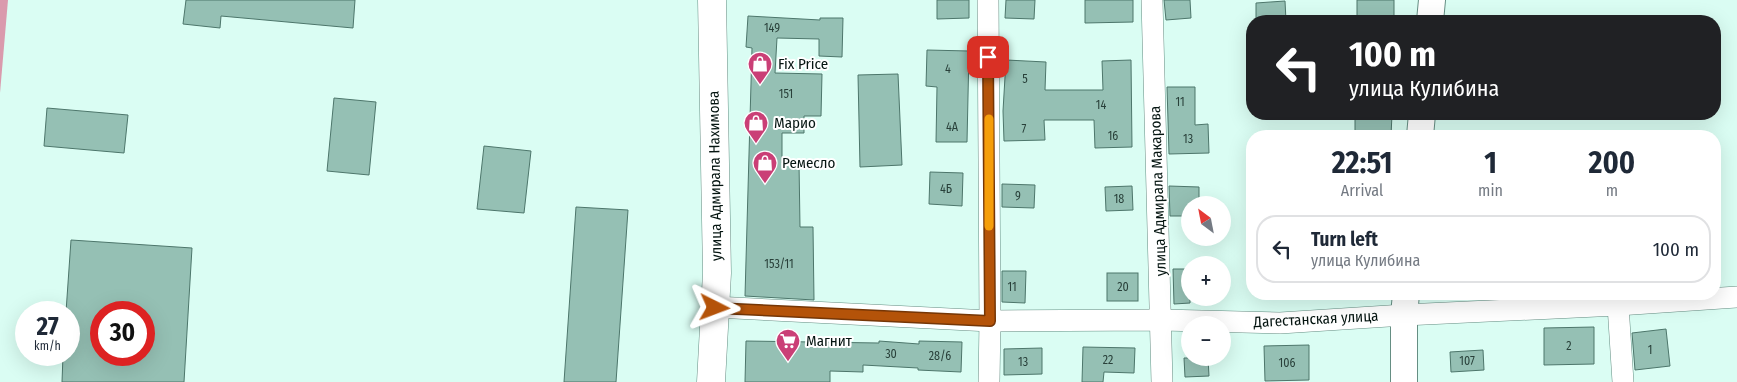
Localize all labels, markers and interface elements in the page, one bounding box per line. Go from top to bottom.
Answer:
house number: 149 [764,21,780,35]
text: 100 m [1349,33,1436,75]
icon: left [1266,35,1331,100]
pin [967,36,1009,78]
icon: arrive [974,43,1002,71]
shop icon: Fix Price [747,51,773,85]
place label: Fix Price [778,55,828,73]
house number: 4 [945,62,951,76]
house number: 5 [1022,72,1028,86]
text: улица Кулибина [1349,75,1499,102]
house number: 151 [779,87,793,101]
street label: улица Адмирала Нахимова [705,91,725,261]
house number: 11 [1175,95,1185,109]
house number: 14 [1096,98,1106,112]
street label: улица Адмирала Макарова [1146,106,1170,276]
shop icon: Марио [743,110,769,144]
place label: Марио [774,114,816,132]
house number: 4А [946,120,959,134]
house number: 7 [1022,122,1027,136]
house number: 16 [1108,129,1118,143]
house number: 13 [1183,132,1193,146]
text: 22:51 [1332,145,1392,181]
text: 1 [1484,145,1497,181]
text: 200 [1589,145,1635,181]
shop icon: Ремесло [752,150,778,184]
place label: Ремесло [782,154,835,172]
text: Arrival [1341,181,1383,200]
text: min [1478,181,1503,200]
text: m [1606,181,1618,200]
house number: 4Б [940,182,952,196]
house number: 9 [1015,189,1021,203]
house number: 18 [1114,192,1124,206]
north arrow [1181,196,1231,246]
map controls [1181,196,1231,366]
text: Turn left [1311,228,1378,251]
icon: left [1268,235,1296,263]
text: 100 m [1653,238,1699,261]
text: улица Кулибина [1311,251,1420,270]
button: + [1181,256,1231,306]
house number: 153/11 [764,257,794,271]
house number: 11 [1007,280,1017,294]
house number: 20 [1117,280,1129,294]
position arrow [688,281,740,333]
speed limit sign: 30 [90,301,155,366]
street label: Дагестанская улица [1252,307,1379,331]
text: 27 [36,312,59,342]
button: − [1181,316,1231,366]
supermarket icon: Магнит [775,328,801,362]
place label: Магнит [806,332,853,350]
text: km/h [34,339,61,353]
house number: 2 [1566,339,1572,353]
house number: 1 [1648,343,1652,357]
house number: 30 [885,347,897,361]
house number: 28/6 [929,349,951,363]
house number: 22 [1103,353,1113,367]
house number: 107 [1459,354,1475,368]
house number: 13 [1018,355,1028,369]
house number: 106 [1279,356,1295,370]

